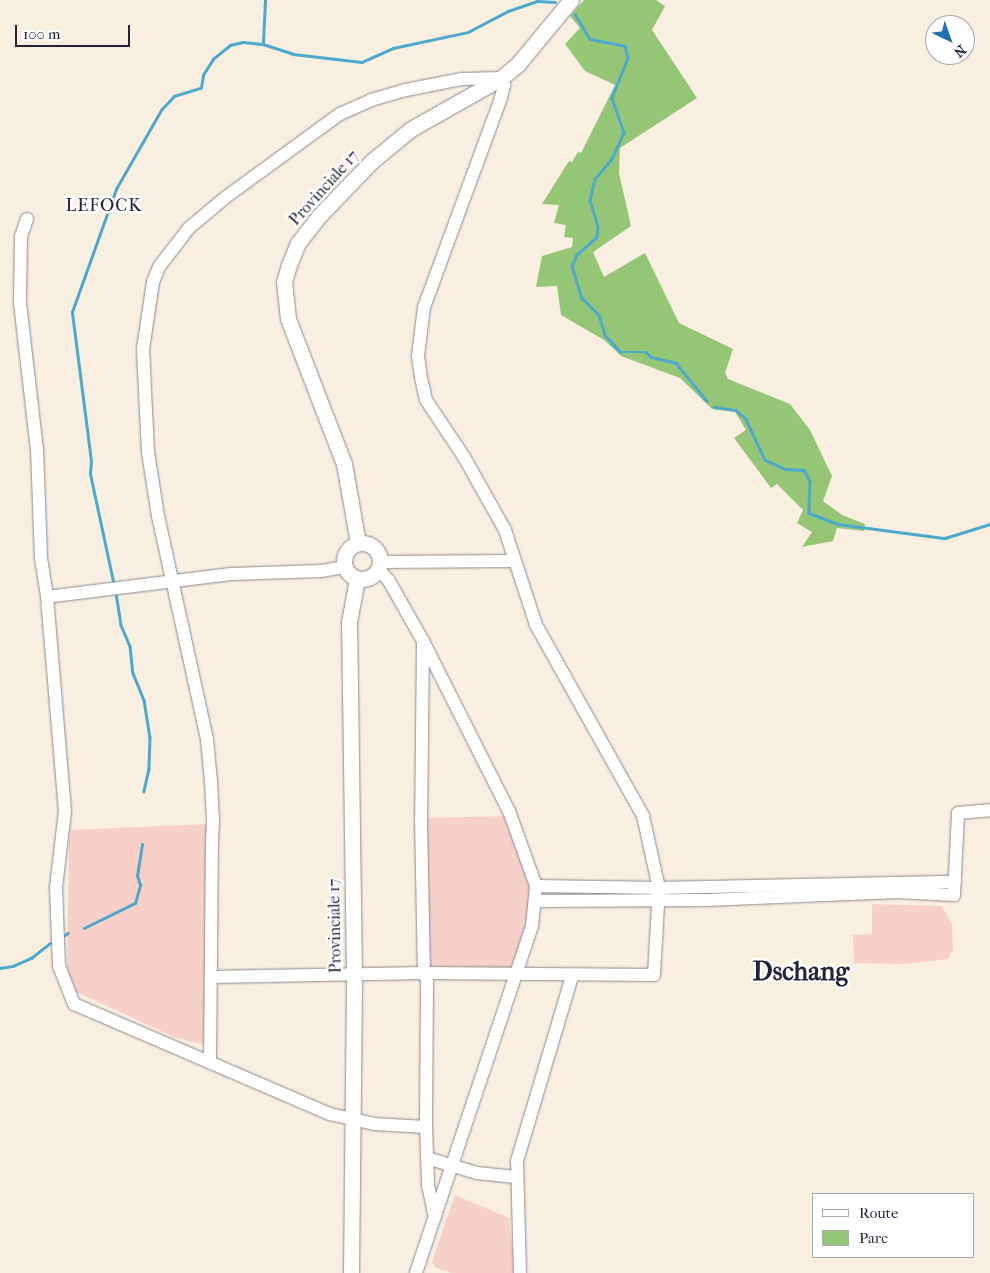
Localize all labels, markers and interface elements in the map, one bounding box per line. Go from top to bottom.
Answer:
scale bar [18,15,132,47]
north arrow [925,15,975,65]
text: 100 m [23,25,61,43]
text: N [950,41,969,61]
street label: Provinciale 17 [285,147,363,229]
district label: LEFOCK [65,195,143,217]
street label: Provinciale 17 [325,879,345,973]
district label: Dschang [753,956,849,988]
legend [812,1193,975,1258]
text: Route [859,1204,898,1222]
text: Parc [859,1229,888,1247]

